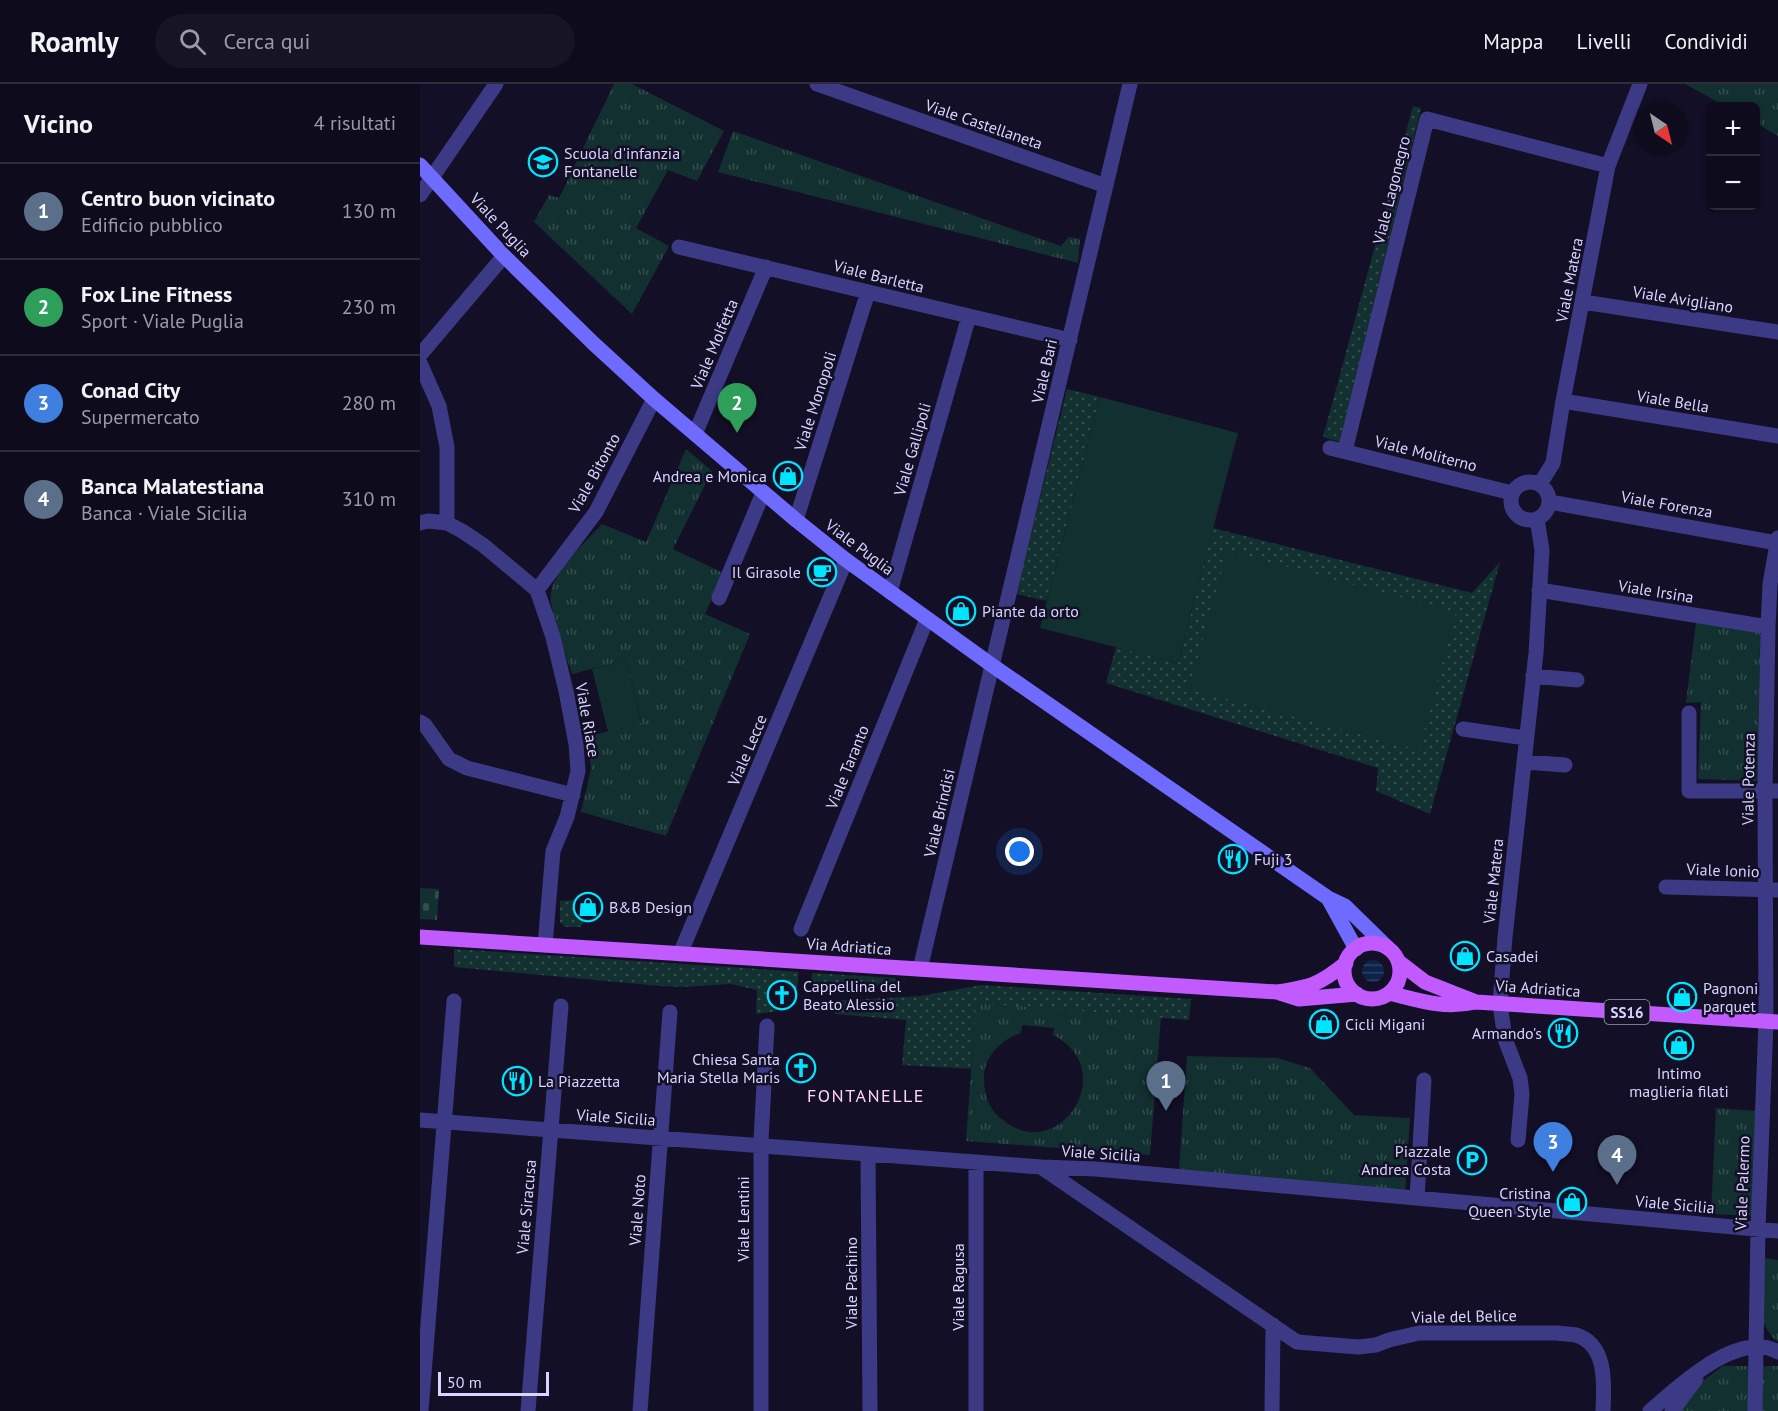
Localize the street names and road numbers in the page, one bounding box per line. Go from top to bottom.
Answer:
street label: Viale Castellaneta [922,94,1045,153]
street label: Viale Lagonegro [1368,134,1414,247]
street label: Viale Puglia [465,188,536,261]
street label: Viale Matera [1551,236,1587,325]
street label: Viale Barletta [831,255,926,297]
street label: Viale Avigliano [1630,281,1735,317]
street label: Viale Molfetta [686,296,742,393]
street label: Viale Bari [1027,337,1061,406]
street label: Viale Monopoli [789,349,840,454]
street label: Viale Bella [1634,385,1711,417]
street label: Viale Gallipoli [889,400,935,499]
street label: Viale Bitonto [563,429,624,517]
street label: Viale Moliterno [1372,430,1479,475]
street label: Viale Forenza [1619,486,1714,522]
street label: Viale Puglia [821,514,898,579]
street label: Viale Irsina [1616,575,1695,607]
street label: Viale Riace [571,680,604,759]
street label: Viale Lecce [723,711,771,790]
street label: Viale Taranto [821,722,873,813]
street label: Viale Potenza [1737,733,1759,826]
street label: Viale Brindisi [919,767,959,860]
street label: Viale Matera [1478,837,1507,926]
street label: Viale Ionio [1685,859,1760,881]
street label: Via Adriatica [805,933,892,959]
street label: Via Adriatica [1494,975,1581,1001]
road number: SS16 [1604,1000,1650,1024]
street label: Viale Sicilia [575,1104,656,1130]
street label: Viale Palermo [1730,1135,1754,1232]
street label: Viale Sicilia [1060,1140,1141,1166]
street label: Viale Siracusa [512,1159,540,1256]
street label: Viale Noto [624,1174,649,1247]
street label: Viale Lentini [733,1176,753,1263]
street label: Viale Sicilia [1633,1190,1716,1217]
street label: Viale Pachino [841,1237,861,1330]
street label: Viale Ragusa [948,1243,968,1332]
street label: Viale del Belice [1410,1305,1517,1327]

